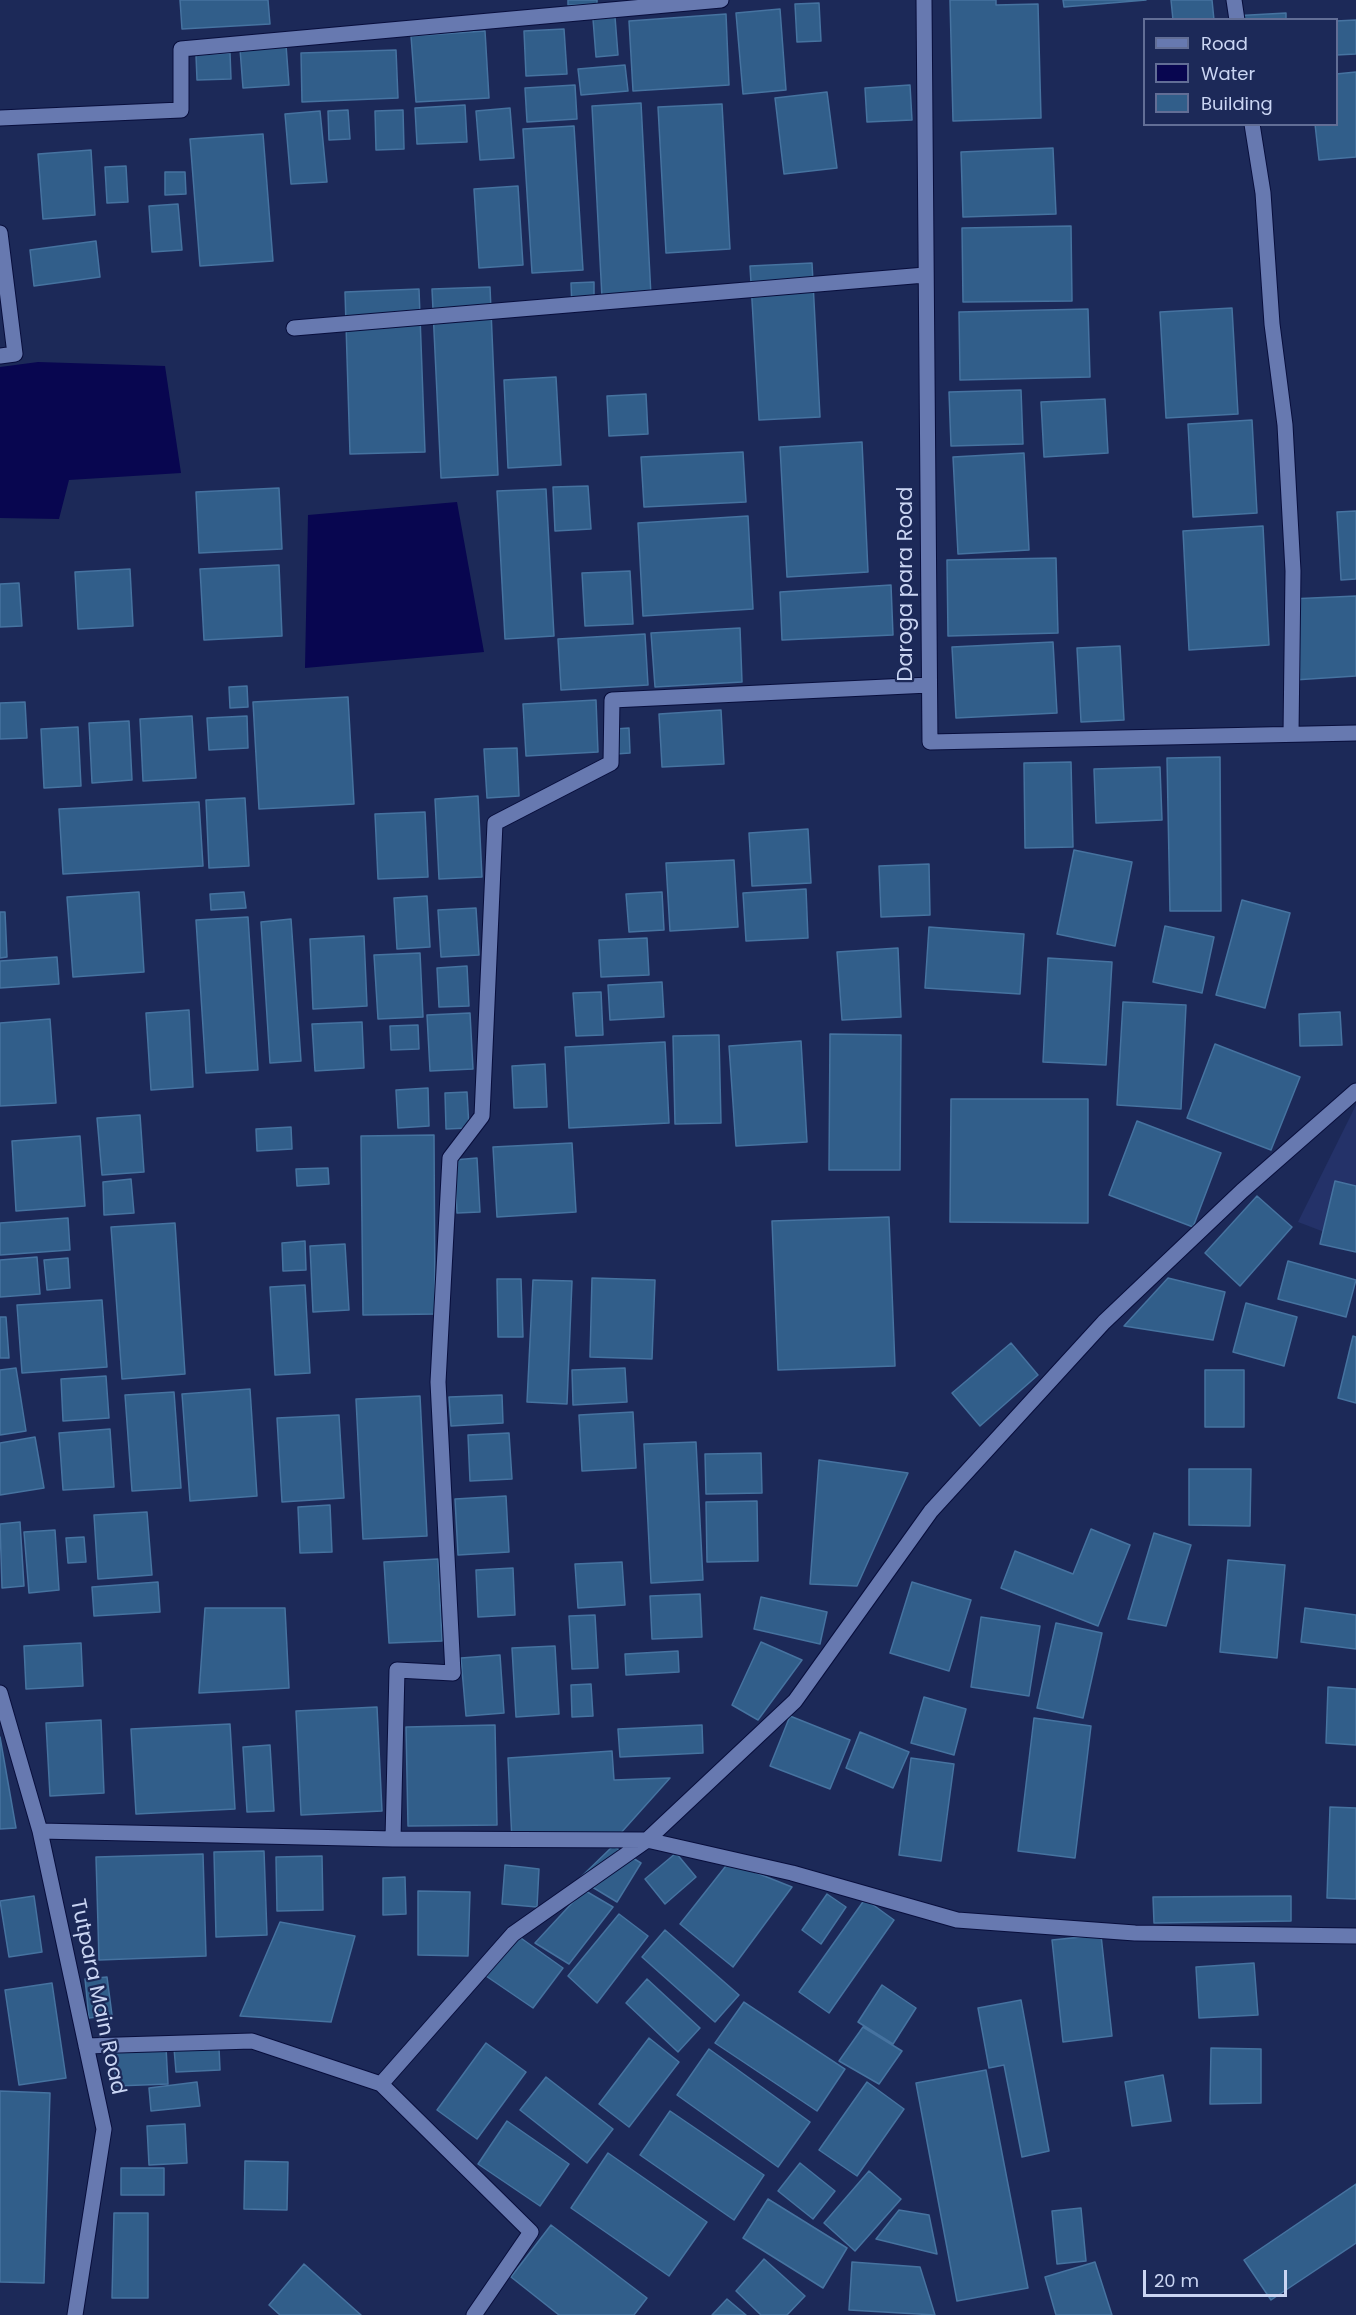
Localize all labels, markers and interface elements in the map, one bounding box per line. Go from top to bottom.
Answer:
legend [1143,18,1338,126]
text: Road [1201,31,1248,56]
text: Water [1201,61,1255,86]
text: Building [1201,91,1273,116]
street label: Daroga para Road [894,487,920,681]
street label: Tutpara Main Road [64,1897,130,2097]
scale bar [1146,2258,1290,2296]
text: 20 m [1154,2268,1199,2293]

